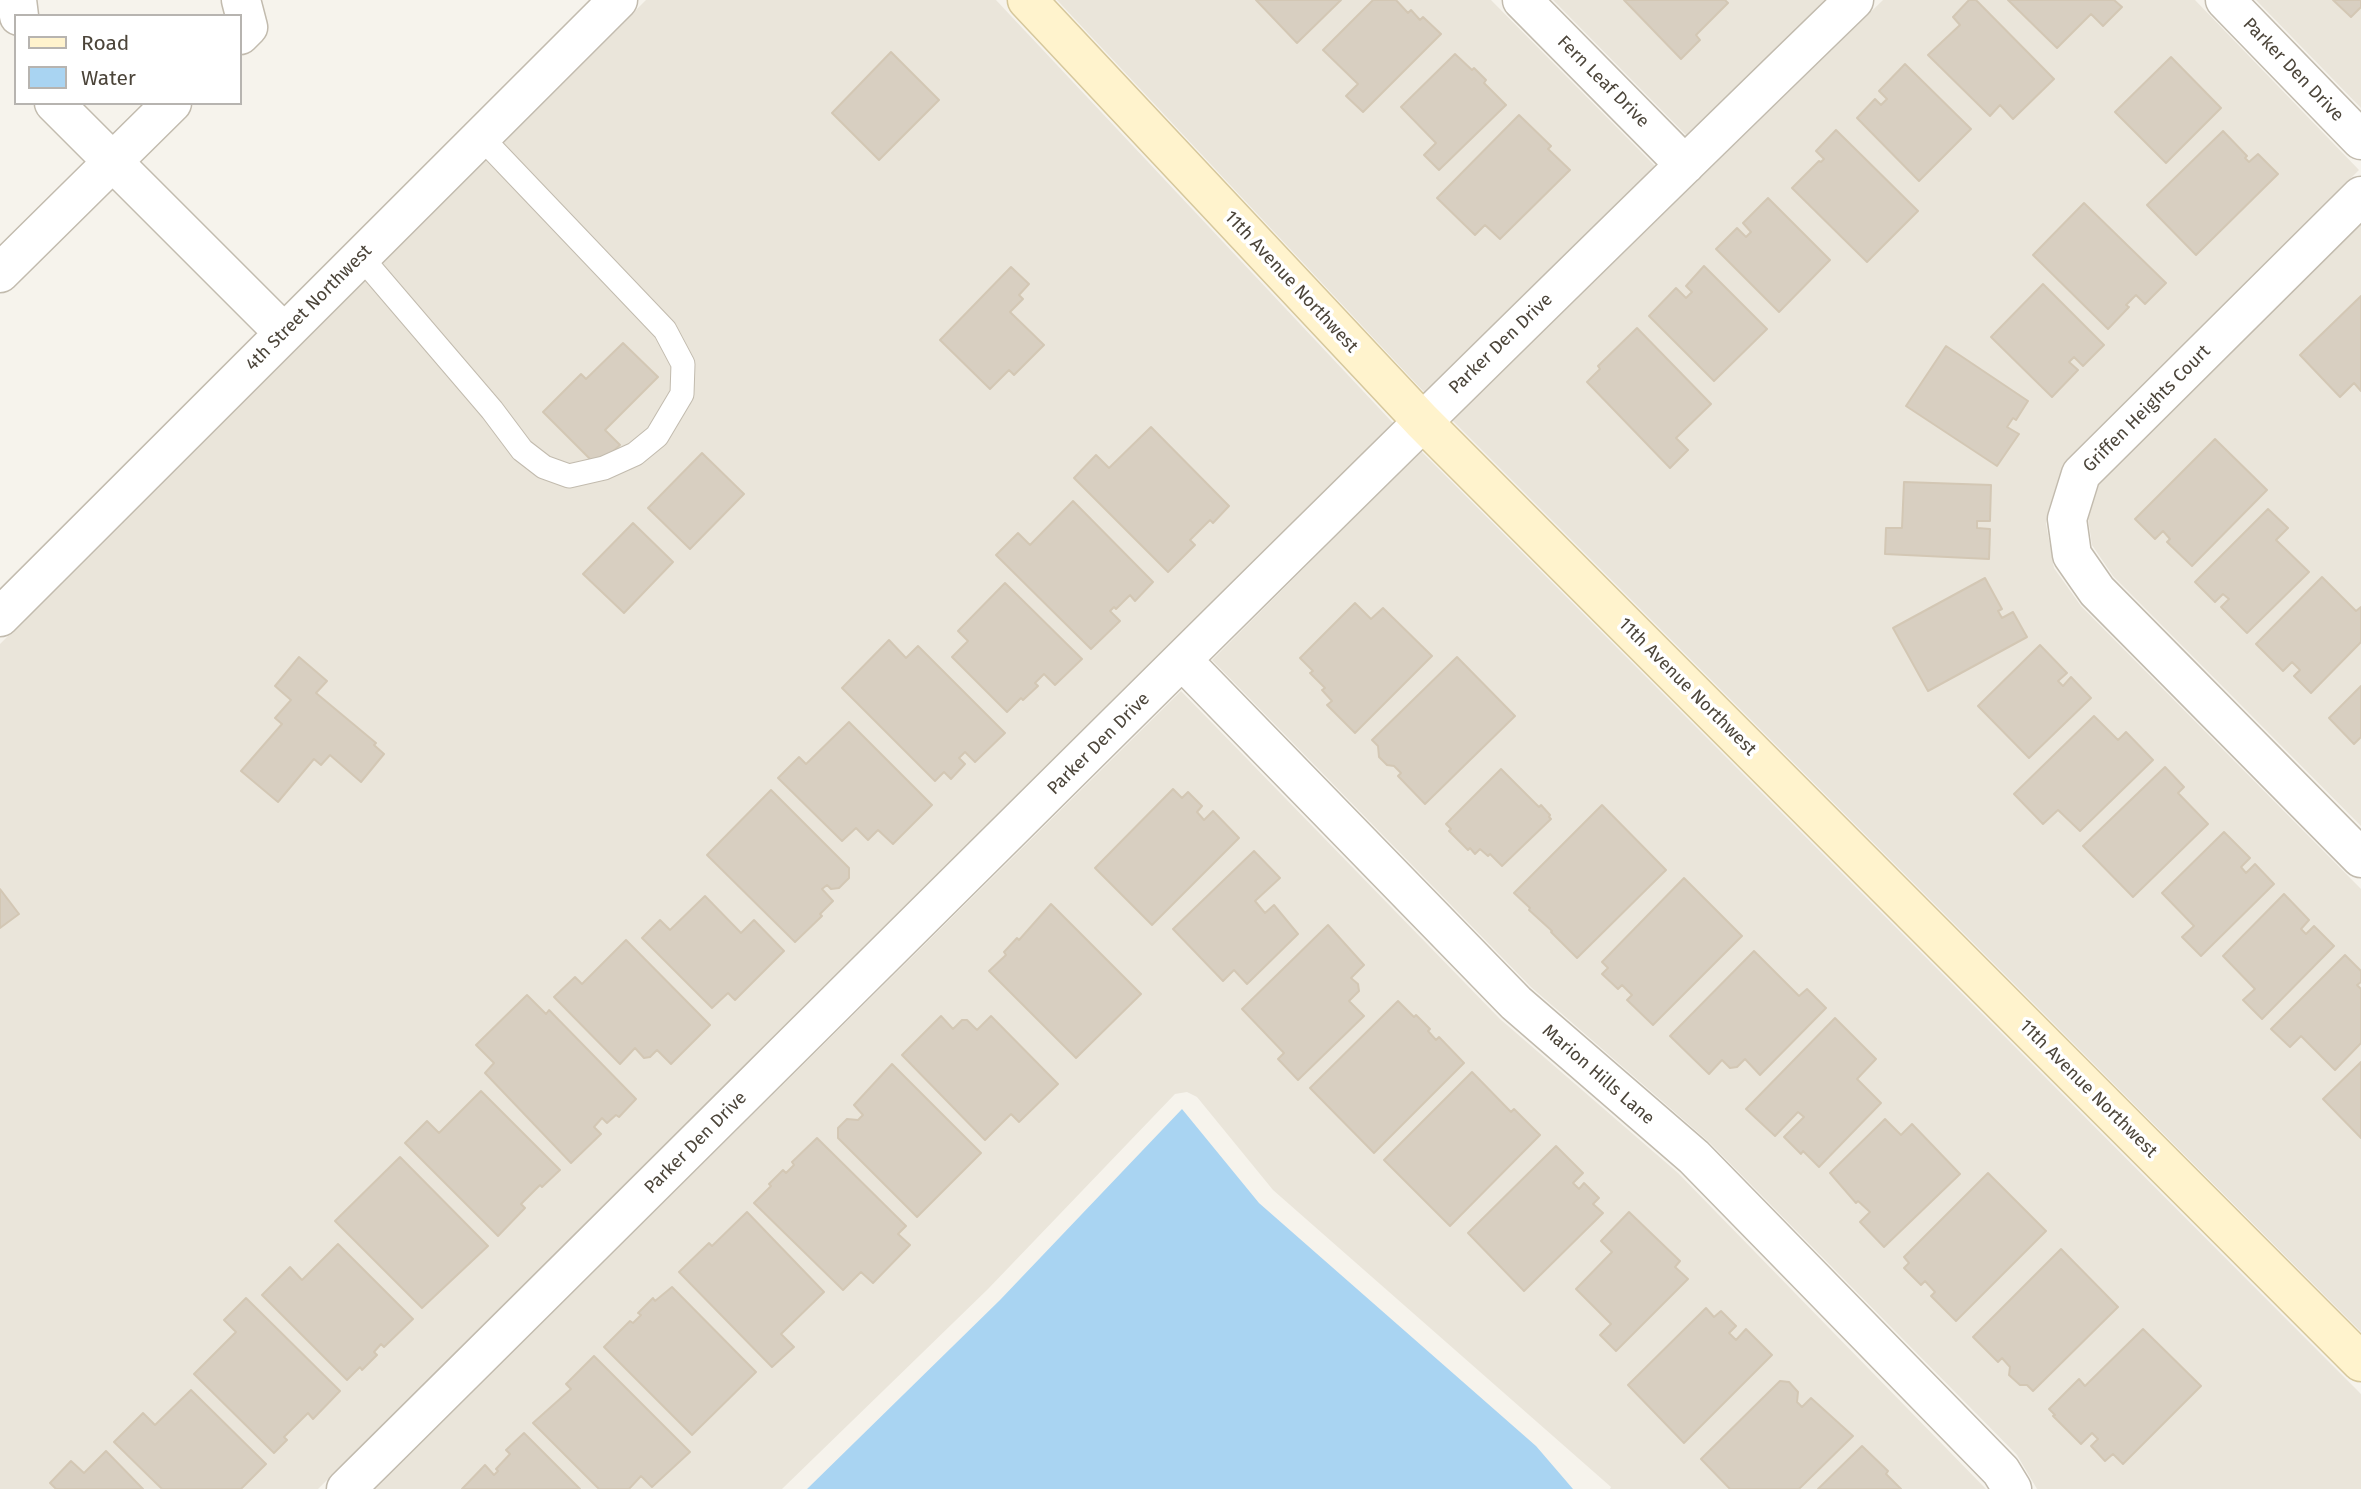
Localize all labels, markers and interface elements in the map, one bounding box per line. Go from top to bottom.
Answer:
legend [14,14,242,105]
street label: Parker Den Drive [2238,14,2348,126]
text: Road [81,30,129,56]
street label: Fern Leaf Drive [1553,32,1653,132]
text: Water [81,65,136,91]
street label: 11th Avenue Northwest [1220,207,1362,357]
street label: 4th Street Northwest [241,240,377,376]
street label: Parker Den Drive [1445,289,1557,399]
street label: Griffen Heights Court [2079,341,2215,477]
street label: 11th Avenue Northwest [1614,614,1760,760]
street label: Parker Den Drive [1043,688,1155,800]
street label: 11th Avenue Northwest [2015,1016,2161,1162]
street label: Marion Hills Lane [1537,1020,1659,1130]
street label: Parker Den Drive [640,1087,752,1199]

